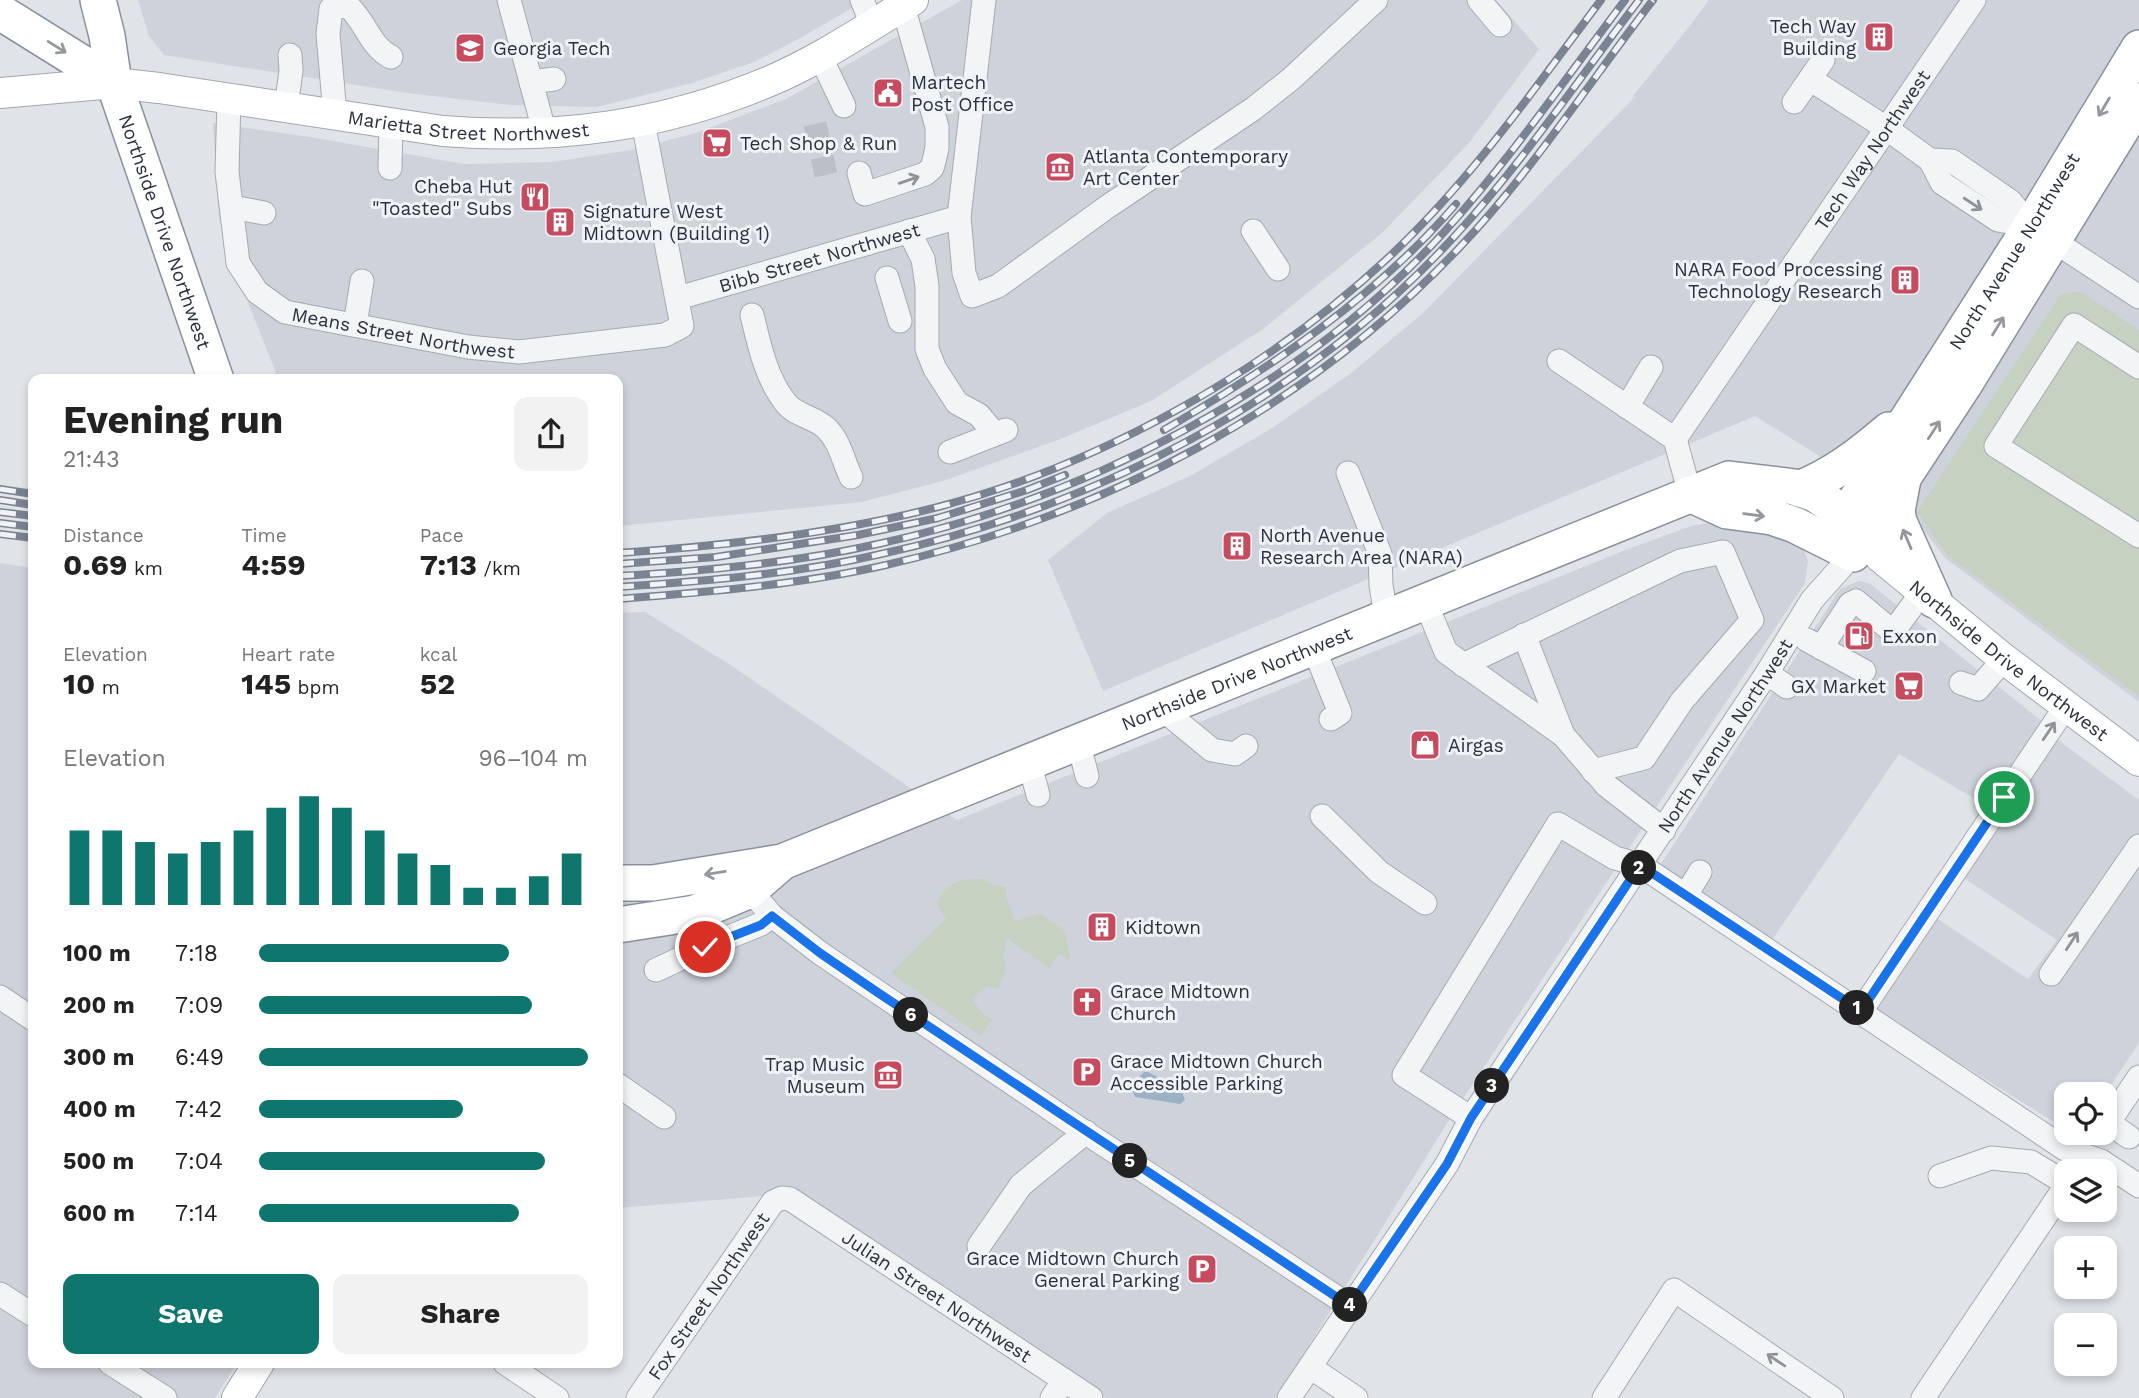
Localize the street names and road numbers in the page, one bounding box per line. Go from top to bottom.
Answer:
street label: Tech Way Northwest [1810,65,1935,235]
street label: Marietta Street Northwest [346,106,590,146]
street label: Northside Drive Northwest [114,112,216,353]
street label: North Avenue Northwest [1944,149,2085,354]
street label: Bibb Street Northwest [716,218,923,298]
street label: Means Street Northwest [290,303,516,364]
street label: Northside Drive Northwest [1905,575,2113,746]
street label: Northside Drive Northwest [1118,622,1355,736]
street label: North Avenue Northwest [1653,635,1797,838]
street label: Fox Street Northwest [643,1208,774,1384]
street label: Julian Street Northwest [837,1226,1036,1367]

